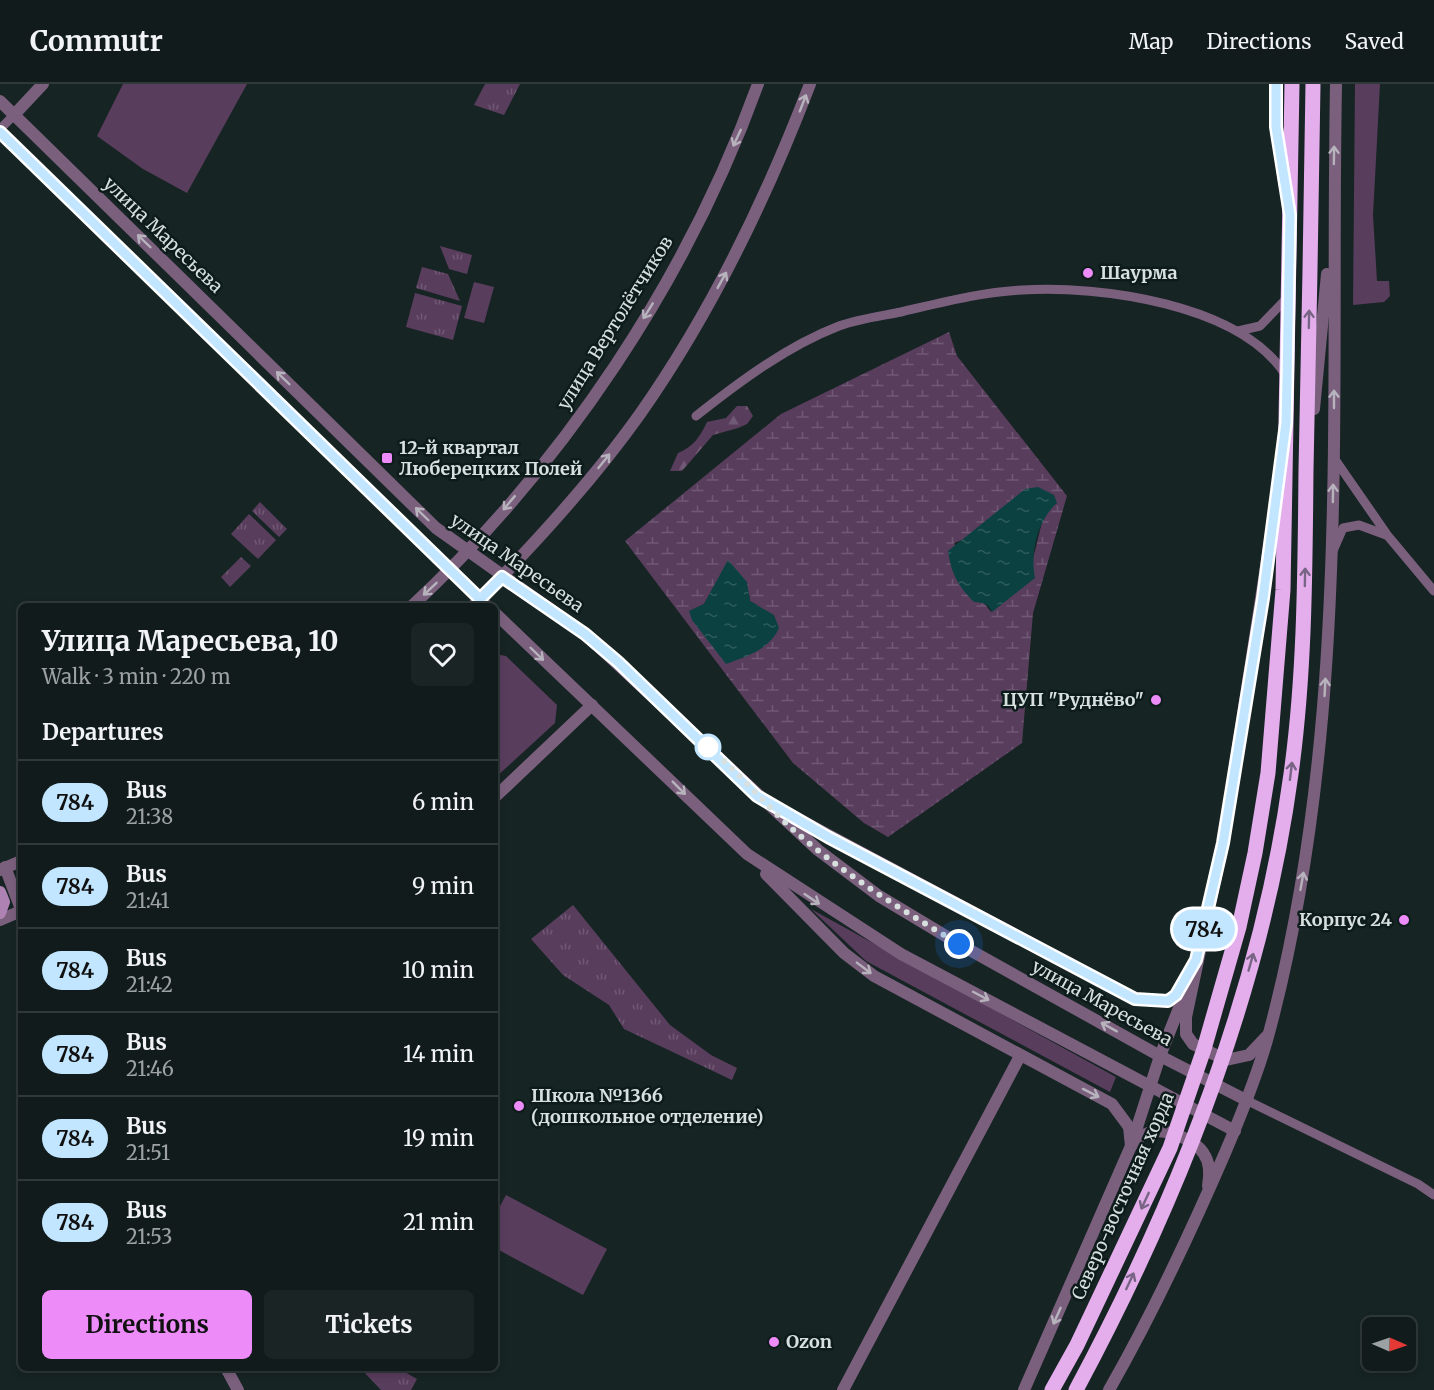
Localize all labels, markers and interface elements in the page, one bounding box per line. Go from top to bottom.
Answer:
text: Commutr [30,23,163,59]
text: Map [1129,28,1173,55]
text: Directions [1206,28,1311,55]
text: Saved [1344,28,1404,55]
one-way arrow [798,94,809,113]
one-way arrow [731,129,742,147]
one-way arrow [1329,145,1340,165]
street label: улица Маресьева [99,172,228,298]
street label: улица Вертолётчиков [552,231,678,414]
one-way arrow [136,234,151,249]
place label: Шаурма [1100,261,1178,284]
marker: Шаурма [1081,266,1095,280]
one-way arrow [717,272,728,290]
one-way arrow [641,303,654,320]
one-way arrow [1303,309,1315,329]
one-way arrow [275,371,290,385]
one-way arrow [1328,390,1340,410]
place label: 12-й квартал Люберецких Полей [399,436,583,480]
marker: 12-й квартал Люберецких Полей [380,451,394,465]
one-way arrow [597,453,610,469]
one-way arrow [1328,483,1339,503]
one-way arrow [502,495,516,510]
one-way arrow [415,507,430,522]
street label: улица Маресьева [446,508,589,617]
one-way arrow [1299,567,1311,587]
one-way arrow [423,581,438,595]
text: Улица Маресьева, 10 [42,623,338,659]
button: heart [411,623,474,686]
one-way arrow [530,646,545,661]
text: Walk · 3 min · 220 m [42,664,231,689]
one-way arrow [1320,678,1331,698]
place label: ЦУП "Руднёво" [1003,688,1144,711]
marker: ЦУП "Руднёво" [1149,693,1163,707]
text: Departures [42,718,164,746]
unlabelled marker [695,734,721,760]
one-way arrow [1286,762,1297,782]
text: Bus [126,776,167,804]
one-way arrow [671,781,686,796]
text: 6 min [412,788,474,816]
text: 784 [56,789,94,816]
text: 21:38 [126,804,173,829]
text: Bus [126,860,167,888]
text: 9 min [412,872,474,900]
one-way arrow [1297,872,1308,891]
text: 784 [56,873,94,900]
text: 21:41 [126,888,170,913]
one-way arrow [804,893,820,905]
place label: Корпус 24 [1299,908,1393,931]
line badge: 784 [1170,910,1238,948]
marker: Корпус 24 [1397,913,1411,927]
text: 784 [1185,916,1223,943]
your location [944,929,974,959]
text: Bus [126,944,167,972]
one-way arrow [1246,953,1257,972]
street label: улица Маресьева [1028,954,1177,1051]
text: 10 min [402,956,474,984]
text: 784 [56,957,94,984]
one-way arrow [855,962,871,974]
text: 21:42 [126,972,173,997]
one-way arrow [972,991,990,1002]
one-way arrow [1101,1021,1118,1033]
text: Bus [126,1028,167,1056]
text: 14 min [403,1040,474,1068]
text: 784 [56,1041,94,1068]
text: 21:46 [126,1056,174,1081]
place label: Школа №1366 (дошкольное отделение) [531,1084,763,1128]
one-way arrow [1082,1087,1099,1099]
street label: Северо-восточная хорда [1066,1088,1179,1303]
marker: Школа №1366 (дошкольное отделение) [512,1099,526,1113]
text: Bus [126,1112,167,1140]
text: 19 min [403,1124,474,1152]
text: 784 [56,1125,94,1152]
text: 21:51 [126,1140,170,1165]
one-way arrow [1138,1192,1150,1210]
text: Bus [126,1196,167,1224]
text: 21 min [403,1208,474,1236]
text: 784 [56,1209,94,1236]
text: 21:53 [126,1224,172,1249]
one-way arrow [1125,1273,1136,1291]
button: Directions [42,1290,252,1359]
button: Tickets [264,1290,474,1359]
one-way arrow [1051,1307,1062,1325]
north arrow [1362,1317,1416,1371]
map controls [1362,1317,1416,1371]
place label: Ozon [786,1330,832,1353]
marker: Ozon [767,1335,781,1349]

